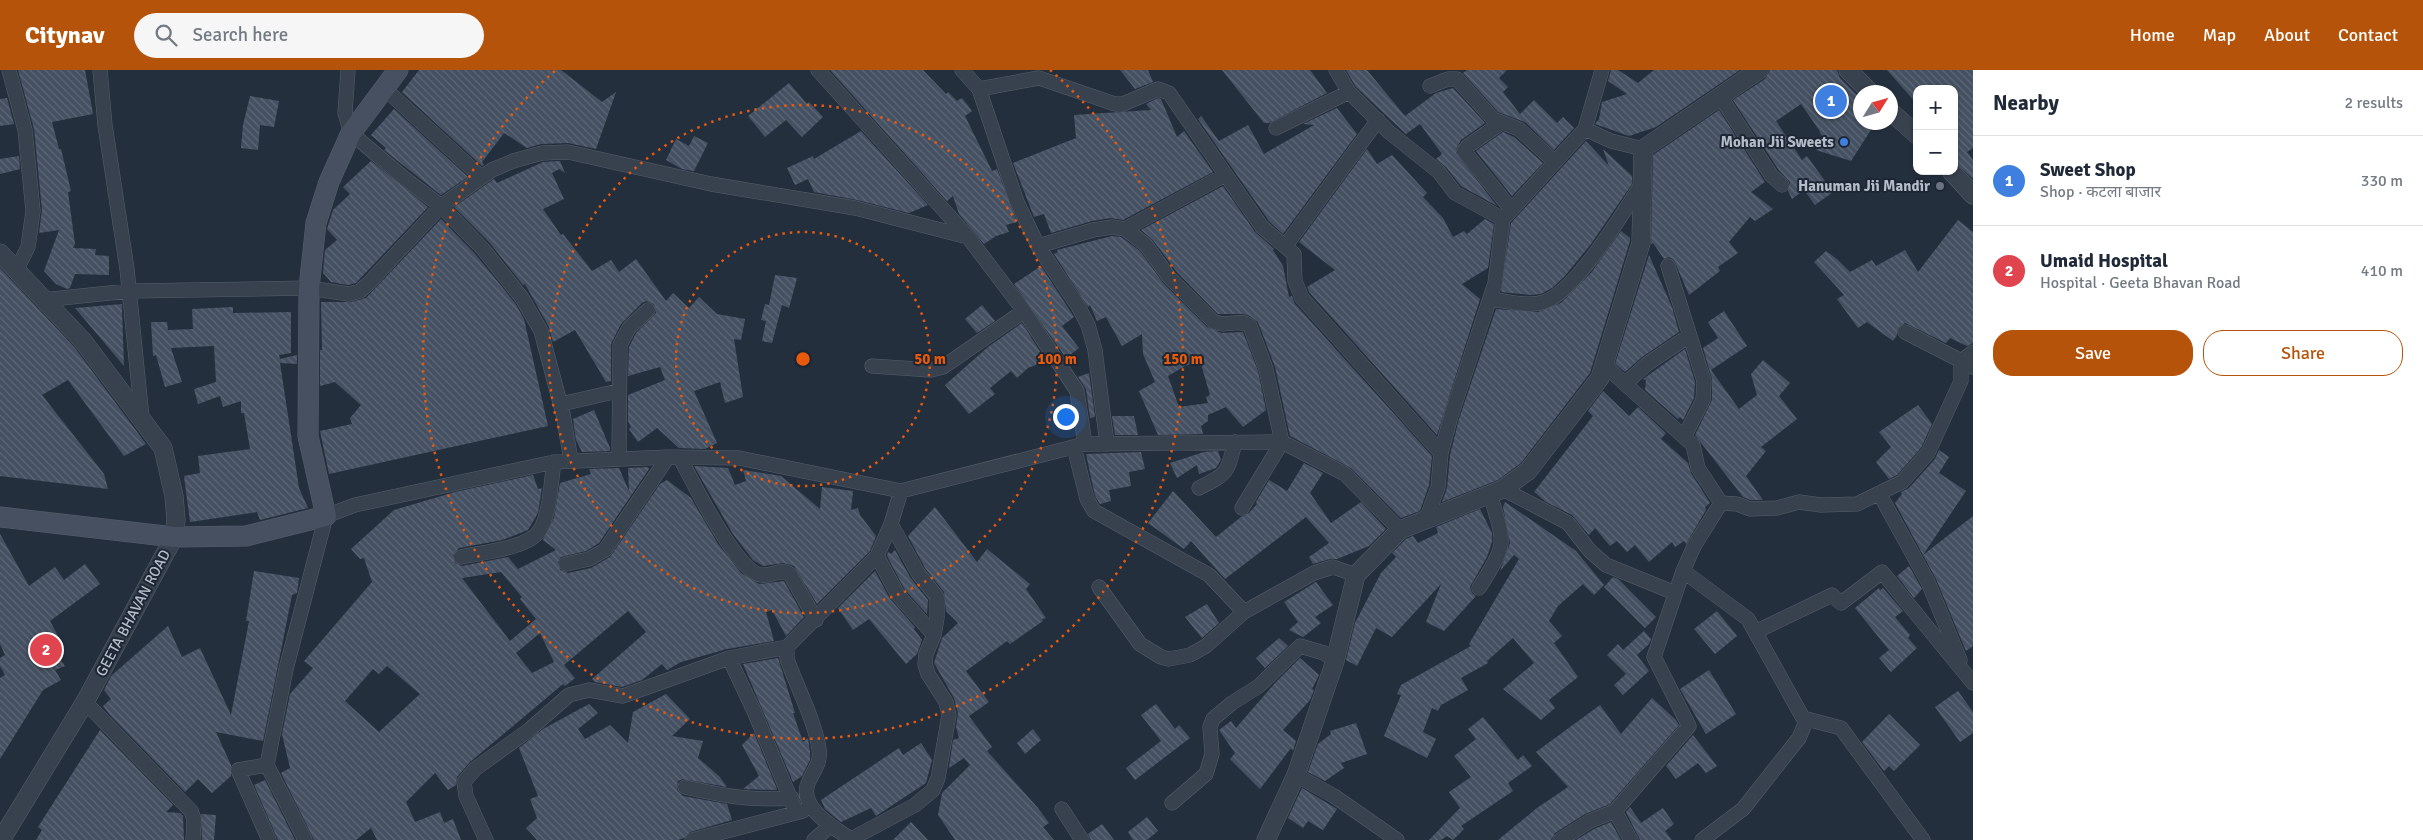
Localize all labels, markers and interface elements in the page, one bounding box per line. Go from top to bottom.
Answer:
search box [134,13,484,58]
text: Citynav [25,20,104,50]
icon: search [152,21,180,49]
text: Search here [192,23,288,47]
text: Home [2130,24,2175,46]
text: Map [2203,24,2236,46]
text: About [2264,24,2310,46]
text: Contact [2338,24,2398,46]
pin: 1 [1815,82,1847,120]
north arrow [1853,85,1898,130]
map controls [1913,85,1958,175]
button: + [1913,85,1958,130]
text: Nearby [1993,90,2059,116]
text: 2 results [2344,93,2403,113]
button: − [1913,130,1958,175]
place label: Mohan Jii Sweets [1720,133,1834,151]
marker: Mohan Jii Sweets [1838,136,1850,148]
text: Sweet Shop [2040,158,2136,182]
text: 1 [2005,171,2013,191]
text: 330 m [2361,171,2403,191]
place label: Hanuman Jii Mandir [1798,177,1930,195]
marker: Hanuman Jii Mandir [1934,180,1946,192]
text: Shop · कटला बाजार [2040,182,2161,202]
text: Umaid Hospital [2040,249,2168,273]
text: 2 [2005,261,2013,281]
text: 410 m [2361,261,2403,281]
text: Hospital · Geeta Bhavan Road [2040,273,2241,293]
button: Save [1993,330,2193,376]
button: Share [2203,330,2403,376]
centre of rings [794,350,812,368]
text: 50 m [914,350,946,368]
text: 100 m [1037,350,1077,368]
text: 150 m [1163,350,1203,368]
your location [1053,404,1079,430]
street label: GEETA BHAVAN ROAD [92,547,174,679]
pin: 2 [30,631,62,669]

